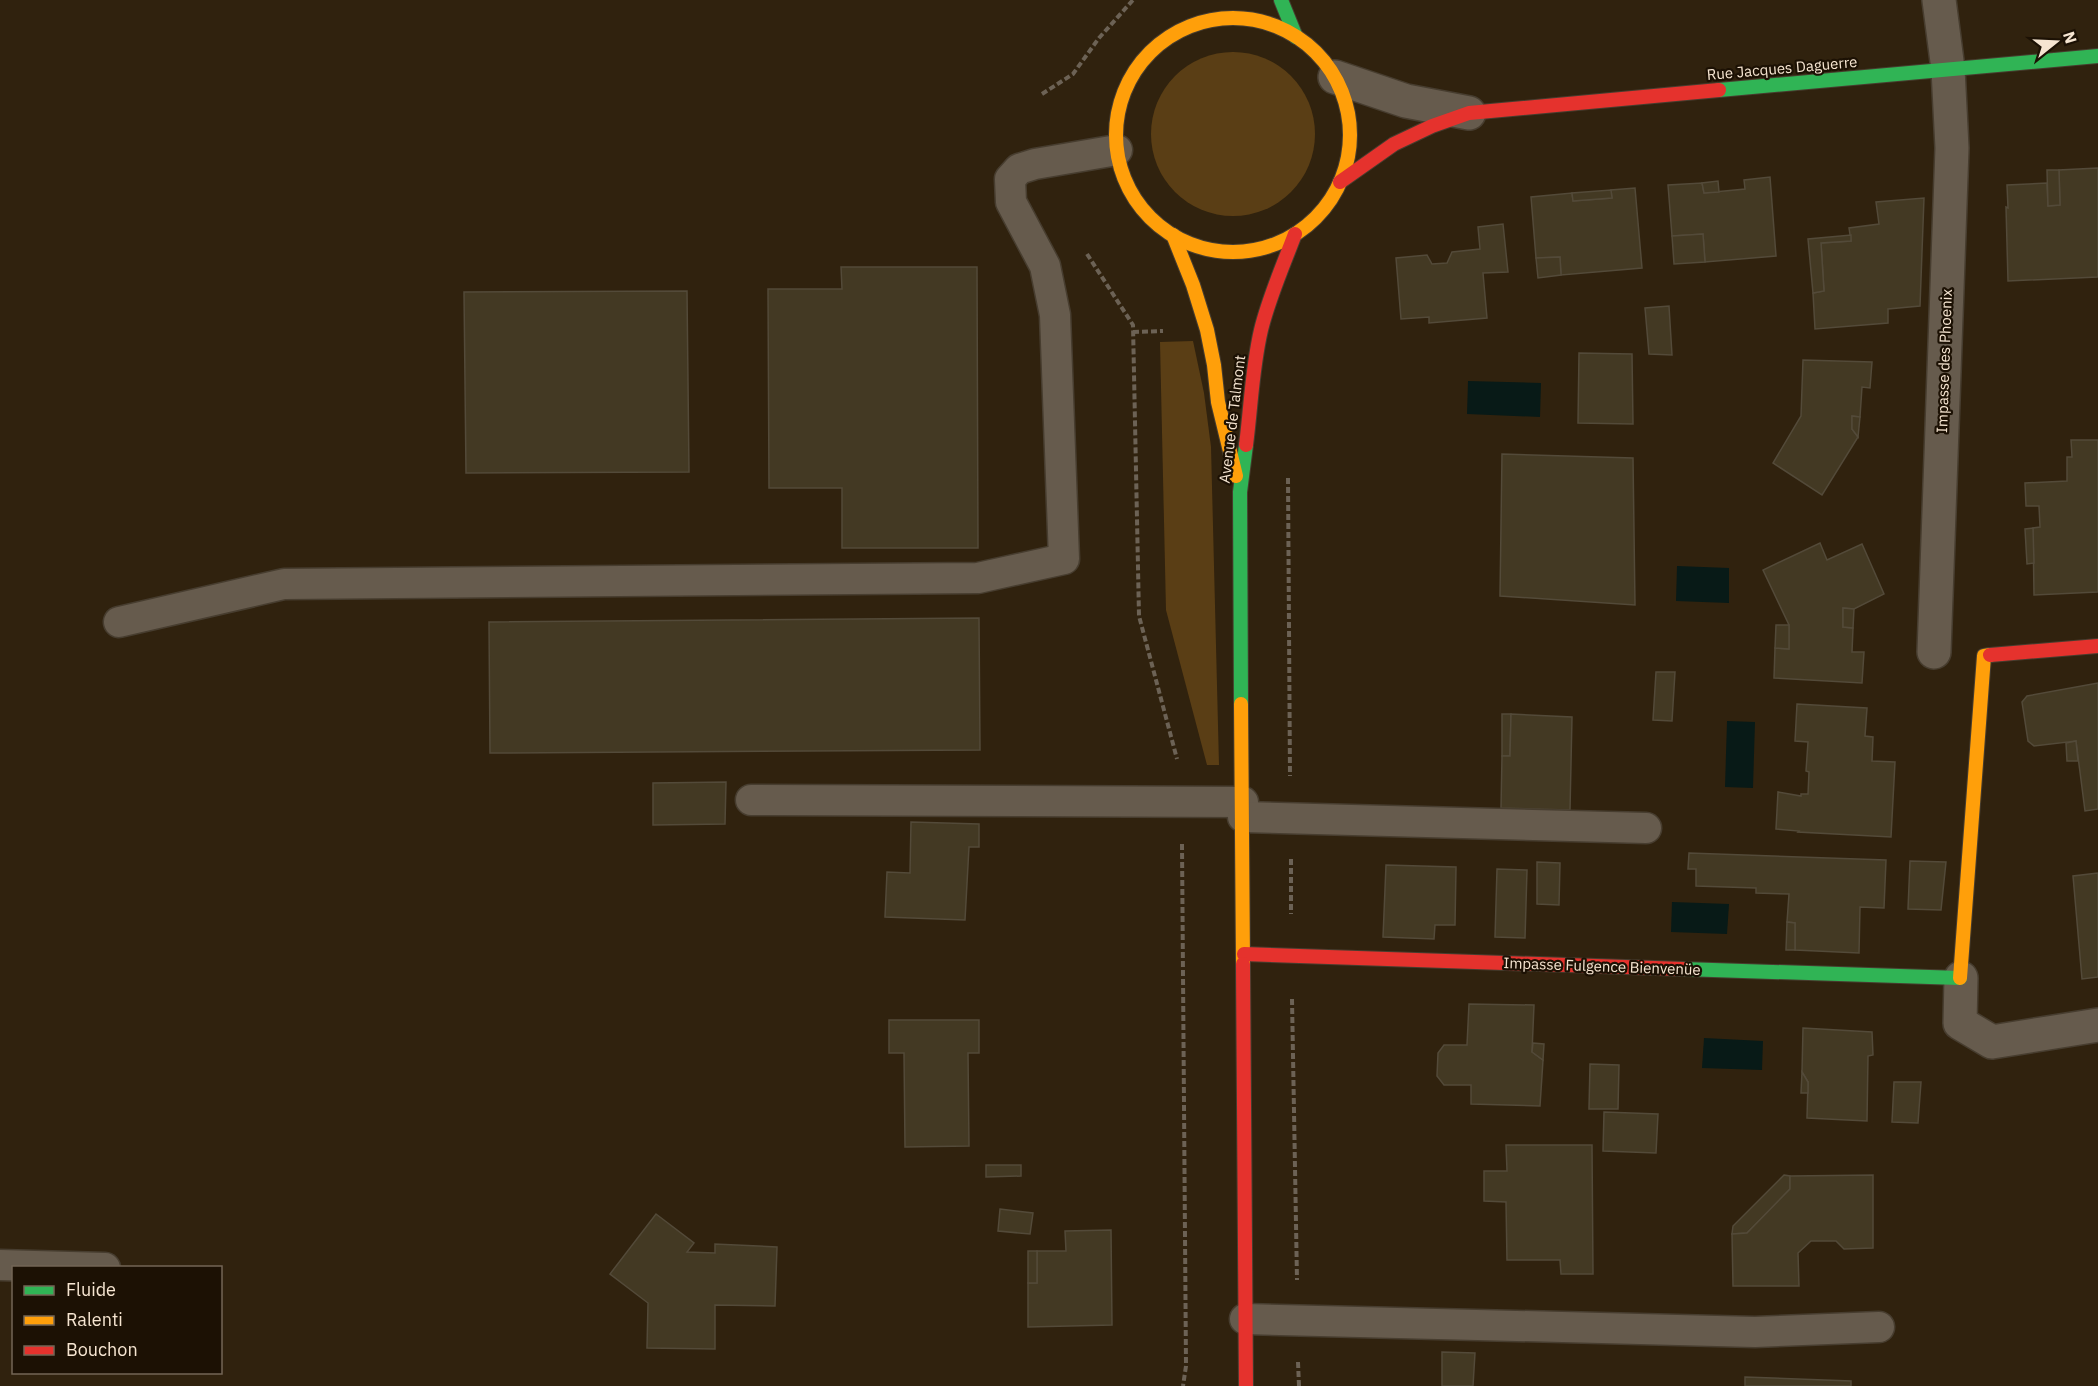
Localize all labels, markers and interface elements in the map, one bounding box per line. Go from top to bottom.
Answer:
north arrow [2026,12,2086,72]
text: N [2059,29,2082,46]
street label: Rue Jacques Daguerre [1706,52,1858,84]
street label: Impasse des Phoenix [1932,288,1956,433]
street label: Avenue de Talmont [1215,354,1249,484]
street label: Impasse Fulgence Bienvenüe [1503,953,1701,979]
legend [12,1266,222,1374]
text: Fluide [66,1278,116,1301]
text: Ralenti [66,1308,123,1331]
text: Bouchon [66,1338,138,1361]

